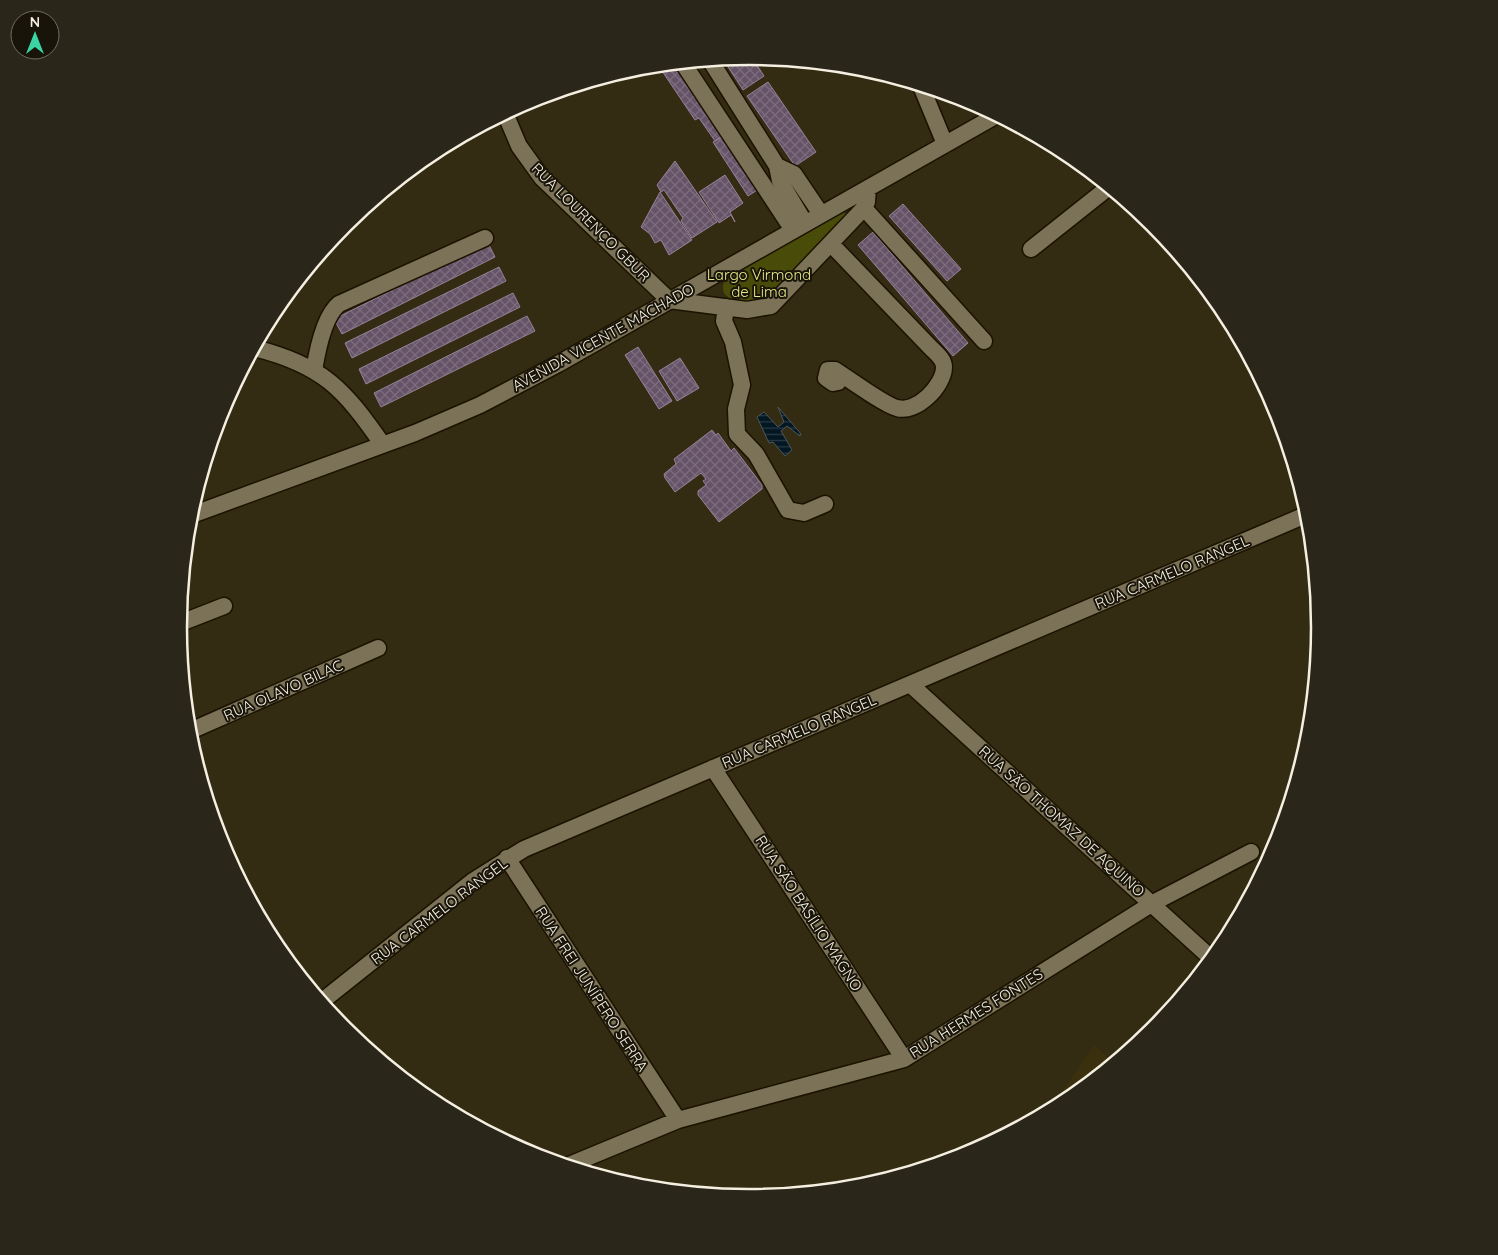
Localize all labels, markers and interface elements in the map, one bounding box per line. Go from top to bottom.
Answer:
north arrow [10,10,60,60]
text: N [30,13,40,31]
street label: RUA LOURENÇO GBUR [528,159,654,285]
park label: Largo Virmond de Lima [707,265,811,301]
street label: AVENIDA VICENTE MACHADO [509,279,697,395]
street label: RUA CARMELO RANGEL [1092,531,1252,613]
street label: RUA OLAVO BILAC [220,655,346,725]
street label: RUA CARMELO RANGEL [719,690,879,772]
street label: RUA SÃO THOMAZ DE AQUINO [975,741,1149,901]
street label: RUA SÃO BASÍLIO MAGNO [752,832,866,994]
street label: RUA CARMELO RANGEL [367,854,511,968]
street label: RUA FREI JUNÍPERO SERRA [532,903,653,1075]
street label: RUA HERMES FONTES [906,964,1046,1062]

